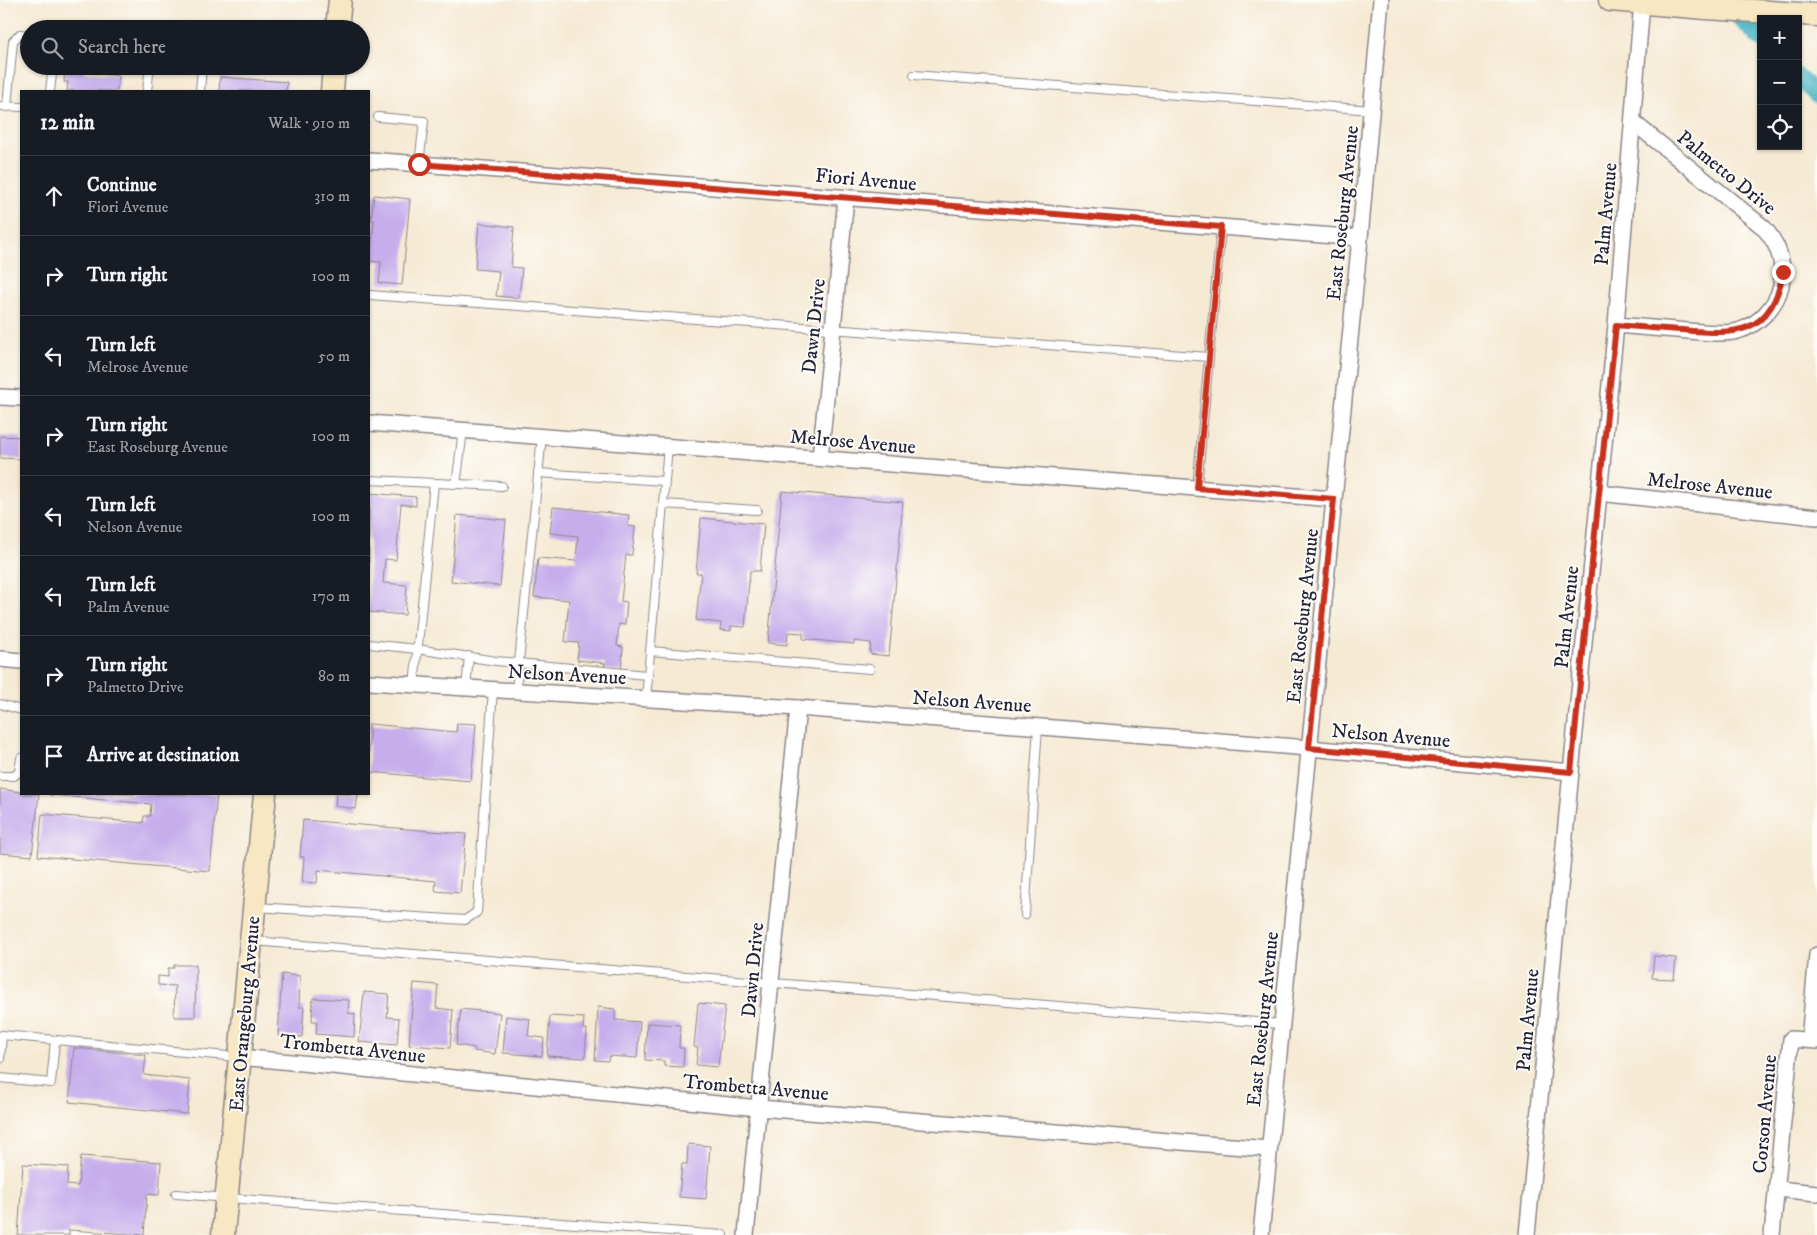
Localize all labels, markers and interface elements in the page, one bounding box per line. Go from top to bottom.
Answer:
map controls [1757,15,1802,150]
button: + [1757,15,1802,60]
search box [20,20,370,75]
icon: search [38,34,66,62]
text: Search here [78,36,166,59]
button: − [1757,60,1802,105]
button: locate [1757,105,1802,150]
text: 12 min [40,110,95,136]
text: Walk · 910 m [268,113,350,133]
street label: East Roseburg Avenue [1322,124,1365,302]
street label: Palmetto Drive [1671,125,1781,221]
route start [408,153,431,176]
street label: Palm Avenue [1590,162,1623,267]
street label: Fiori Avenue [814,164,918,197]
text: Continue [87,174,157,197]
icon: ahead [40,182,68,210]
text: 310 m [314,186,350,206]
text: Fiori Avenue [87,197,168,217]
route end [1772,261,1795,284]
icon: right [40,262,68,290]
text: Turn right [87,264,167,287]
text: 100 m [312,266,350,286]
street label: Dawn Drive [797,277,832,375]
text: Turn left [87,334,156,357]
icon: left [40,342,68,370]
text: 50 m [318,346,350,366]
text: Melrose Avenue [87,357,188,377]
text: Turn right [87,414,167,437]
icon: right [40,422,68,450]
street label: Melrose Avenue [789,425,917,460]
text: 100 m [312,426,350,446]
text: East Roseburg Avenue [87,437,228,457]
street label: Melrose Avenue [1646,467,1774,506]
text: Turn left [87,494,156,517]
icon: left [40,502,68,530]
text: 100 m [312,506,350,526]
text: Nelson Avenue [87,517,182,537]
street label: East Roseburg Avenue [1282,527,1325,705]
street label: Palm Avenue [1550,565,1585,670]
text: Turn left [87,574,156,597]
icon: left [40,582,68,610]
text: 170 m [312,586,350,606]
text: Palm Avenue [87,597,169,617]
text: Turn right [87,654,167,677]
street label: Nelson Avenue [507,660,627,691]
icon: right [40,662,68,690]
text: 80 m [318,666,350,686]
text: Palmetto Drive [87,677,184,697]
street label: Nelson Avenue [912,686,1032,719]
street label: Nelson Avenue [1330,719,1451,754]
icon: arrive [40,742,68,770]
text: Arrive at destination [87,744,239,767]
street label: East Orangeburg Avenue [224,915,267,1113]
street label: Dawn Drive [737,922,770,1019]
street label: East Roseburg Avenue [1242,930,1285,1108]
street label: Palm Avenue [1512,968,1545,1073]
street label: Trombetta Avenue [279,1029,427,1070]
street label: Corson Avenue [1748,1054,1783,1175]
street label: Trombetta Avenue [682,1070,830,1107]

